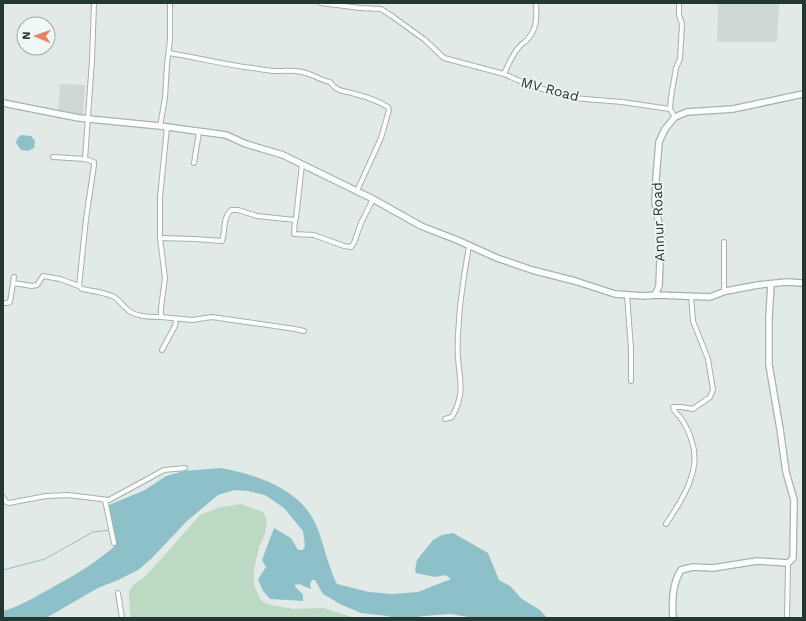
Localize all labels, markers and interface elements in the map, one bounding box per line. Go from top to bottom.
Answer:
north arrow [16,16,56,56]
text: N [20,31,33,40]
street label: MV Road [519,74,581,104]
street label: Annur Road [649,182,667,262]

